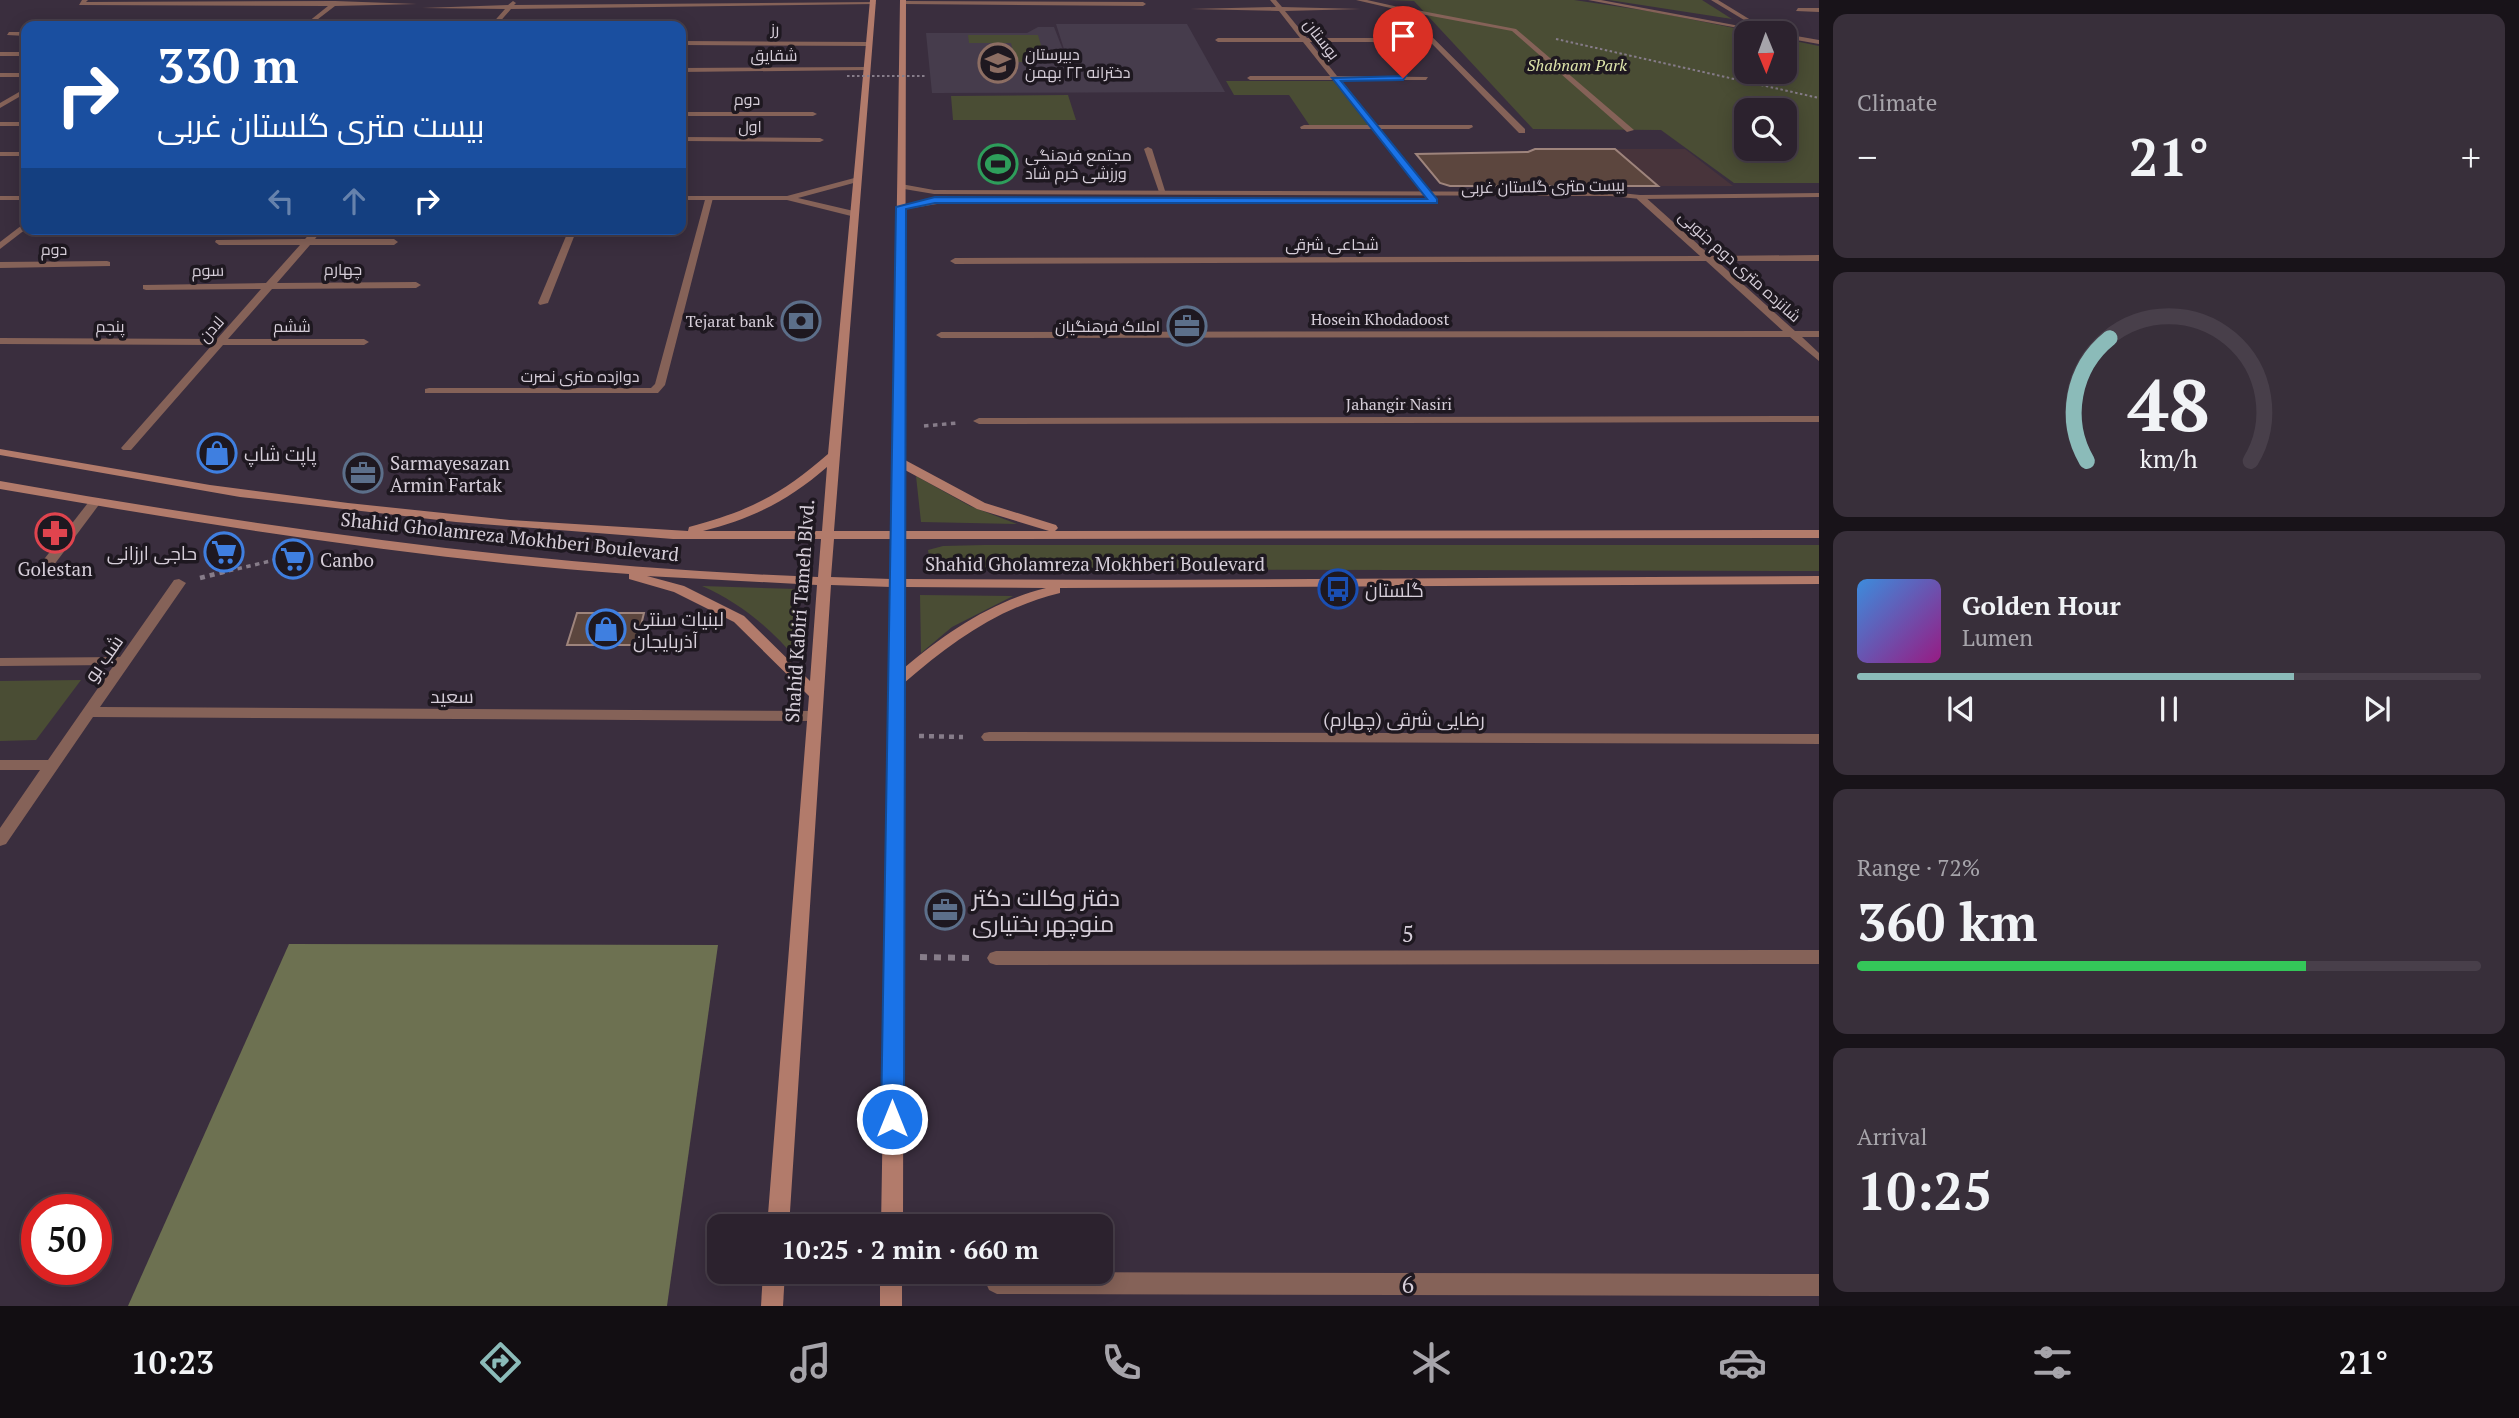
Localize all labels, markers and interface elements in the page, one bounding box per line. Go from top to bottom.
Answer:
pin [1373,6,1433,78]
street label: بوستان [1299,14,1345,64]
icon: arrive [1384,17,1422,55]
street label: رز [770,18,779,40]
north arrow [1734,21,1797,84]
map controls [1734,21,1797,161]
text: 330 m [157,32,299,97]
school or university icon: دبیرستان دخترانه ۲۲ بهمن [977,42,1019,84]
place label: دبیرستان دخترانه ۲۲ بهمن [1025,43,1130,83]
street label: شقایق [751,44,797,66]
icon: right [42,49,133,140]
park label: Shabnam Park [1527,54,1627,76]
text: Climate [1857,87,1937,118]
street label: دوم [734,88,760,111]
button: search [1734,98,1797,161]
text: بیست متری گلستان غربی [157,104,485,146]
street label: اول [738,115,762,137]
text: 21° [2129,122,2209,191]
text: − [1857,132,1877,182]
text: + [2461,132,2481,182]
sports icon: مجتمع فرهنگی ورزشی خرم شاد [977,143,1019,185]
place label: مجتمع فرهنگی ورزشی خرم شاد [1025,144,1132,185]
street label: بیست متری گلستان غربی [1461,174,1625,198]
icon: left [262,182,300,220]
icon: ahead [335,182,373,220]
icon: right [408,182,446,220]
street label: شانزده متری دوم جنوبی [1673,205,1806,328]
street label: شجاعی شرقی [1285,233,1379,255]
street label: دوم [41,238,67,261]
street label: چهارم [324,258,362,281]
street label: سوم [192,259,224,282]
bank icon: Tejarat bank [780,300,822,342]
office icon: املاک فرهنگیان [1166,305,1208,347]
street label: Hosein Khodadoost [1311,308,1449,330]
place label: Tejarat bank [686,310,775,332]
street label: لادن [193,311,229,347]
street label: پنجم [95,315,125,338]
street label: ششم [273,315,311,338]
place label: املاک فرهنگیان [1055,315,1160,337]
text: 48 [2128,355,2210,452]
street label: دوازده متری نصرت [521,365,639,387]
street label: Jahangir Nasiri [1346,393,1452,415]
shop icon: پاپت شاپ [196,432,238,474]
place label: پاپت شاپ [244,441,316,467]
text: km/h [2140,441,2198,474]
place label: Sarmayesazan Armin Fartak [390,450,510,497]
office icon: Sarmayesazan Armin Fartak [342,452,384,494]
street label: Shahid Kabiri Tameh Blvd. [779,498,819,724]
street label: Shahid Gholamreza Mokhberi Boulevard [340,506,681,566]
pharmacy icon: Golestan [34,512,76,554]
supermarket icon: حاجی ارزانی [203,531,245,573]
supermarket icon: Canbo [272,538,314,580]
place label: حاجی ارزانی [107,540,197,565]
place label: Canbo [320,547,374,572]
street label: Shahid Gholamreza Mokhberi Boulevard [925,551,1266,576]
place label: Golestan [17,556,93,581]
bus stop icon: گلستان [1317,568,1359,610]
place label: گلستان [1365,577,1424,602]
text: Golden Hour [1962,588,2121,622]
place label: لبنیات سنتی آذربایجان [633,606,724,653]
shop icon: لبنیات سنتی آذربایجان [585,608,627,650]
text: Lumen [1962,622,2033,653]
street label: شب بو [78,630,128,686]
street label: سعید [430,683,474,708]
icon: previous [1942,690,1980,728]
icon: pause [2150,690,2188,728]
icon: next [2358,690,2396,728]
street label: رضایی شرقی (چهارم) [1323,706,1485,733]
text: Range · 72% [1857,852,1980,883]
place label: دفتر وکالت دکتر منوچهر بختیاری [970,882,1120,939]
text: 360 km [1857,887,2038,956]
office icon: دفتر وکالت دکتر منوچهر بختیاری [924,889,966,931]
street label: 5 [1402,918,1414,949]
position arrow [855,1082,929,1156]
text: Arrival [1857,1121,1928,1152]
text: 10:25 [1857,1156,1992,1225]
speed limit sign: 50 [21,1194,112,1285]
text: 10:25 · 2 min · 660 m [781,1232,1039,1266]
street label: 6 [1402,1269,1414,1300]
icon: directions [476,1338,525,1387]
icon: music [786,1338,835,1387]
icon: phone [1097,1338,1146,1387]
icon: climate [1407,1338,1456,1387]
icon: car [1718,1338,1767,1387]
icon: filters [2028,1338,2077,1387]
text: 10:23 [131,1341,214,1383]
text: 21° [2339,1341,2388,1383]

